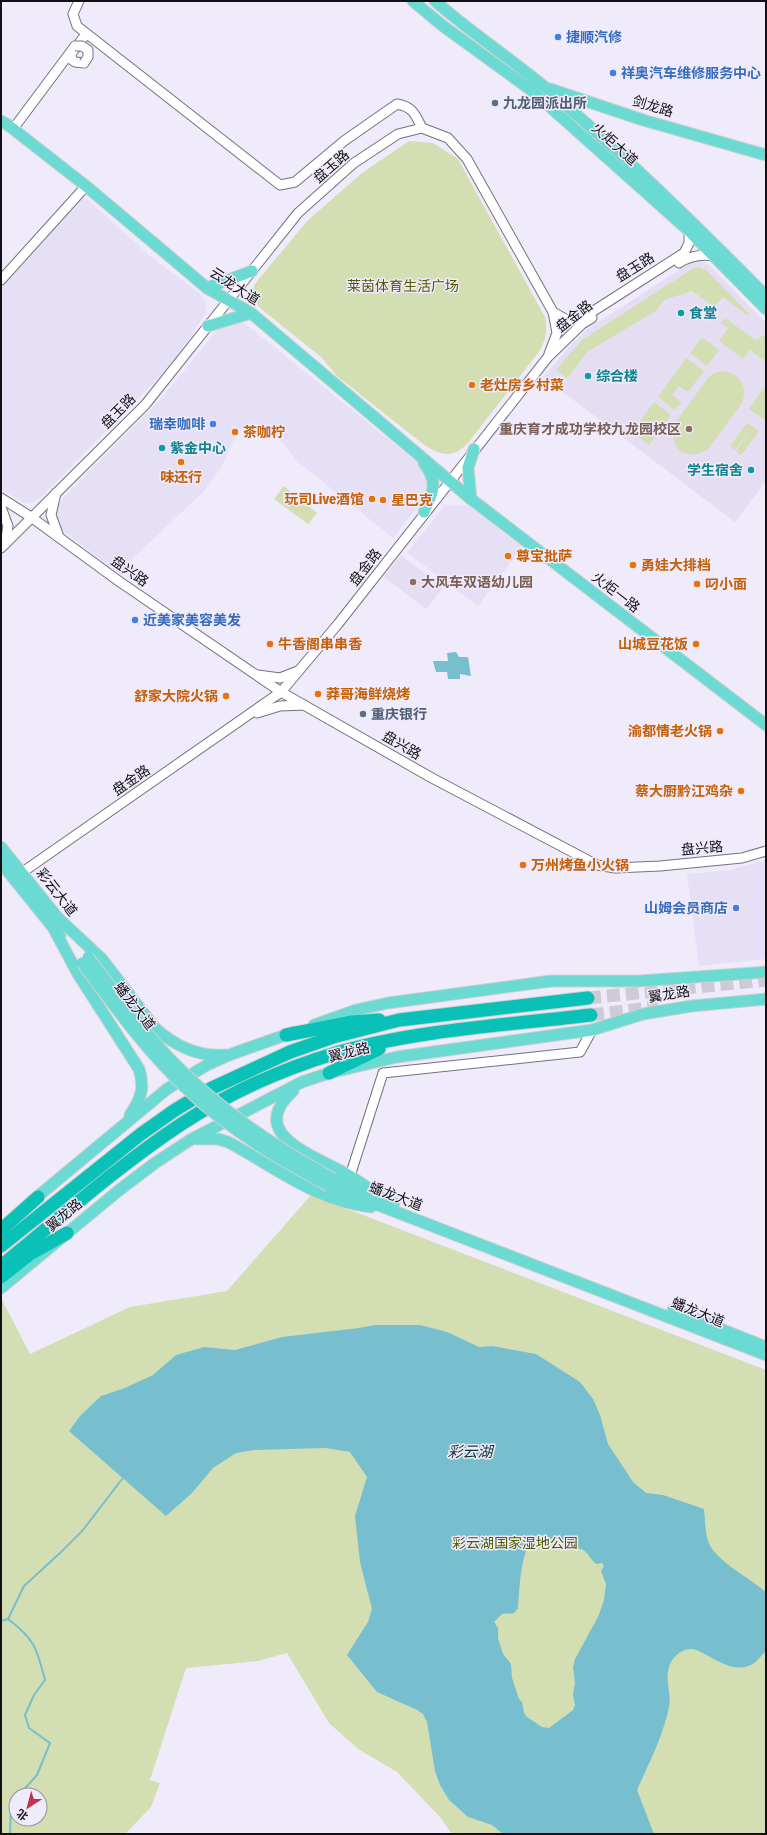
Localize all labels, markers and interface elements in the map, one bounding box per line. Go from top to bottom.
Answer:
place label: 捷顺汽修 [566,29,622,46]
marker: 捷顺汽修 [553,32,563,42]
place label: 祥奥汽车维修服务中心 [621,65,761,82]
marker: 祥奥汽车维修服务中心 [608,68,618,78]
street label: 剑龙路 [630,92,675,121]
place label: 九龙园派出所 [503,95,587,112]
marker: 九龙园派出所 [490,98,500,108]
street label: 火炬大道 [588,119,641,169]
street label: 盘玉路 [310,146,353,187]
street label: 盘玉路 [613,249,658,286]
street label: 云龙大道 [207,264,263,309]
park label: 莱茵体育生活广场 [347,278,459,295]
street label: 盘金路 [553,297,596,336]
place label: 食堂 [689,305,717,322]
marker: 食堂 [676,308,686,318]
place label: 综合楼 [596,368,638,385]
marker: 综合楼 [583,371,593,381]
place label: 老灶房乡村菜 [480,377,564,394]
marker: 老灶房乡村菜 [467,380,477,390]
street label: 盘玉路 [97,390,139,432]
place label: 瑞幸咖啡 [149,416,206,433]
marker: 瑞幸咖啡 [208,419,218,429]
place label: 重庆育才成功学校九龙园校区 [499,421,681,438]
place label: 茶咖柠 [243,424,285,441]
marker: 重庆育才成功学校九龙园校区 [684,424,694,434]
marker: 茶咖柠 [230,427,240,437]
place label: 紫金中心 [170,440,226,457]
marker: 紫金中心 [157,443,167,453]
marker: 味还行 [176,457,186,467]
place label: 学生宿舍 [687,462,743,479]
marker: 学生宿舍 [746,465,756,475]
place label: 味还行 [160,469,202,486]
place label: 玩司Live酒馆 [284,491,364,508]
place label: 星巴克 [391,492,433,509]
marker: 玩司Live酒馆 [367,494,377,504]
marker: 星巴克 [378,495,388,505]
street label: 盘金路 [346,546,385,589]
place label: 尊宝批萨 [516,548,572,565]
marker: 尊宝批萨 [503,551,513,561]
street label: 盘兴路 [108,552,152,590]
place label: 勇娃大排档 [641,557,711,574]
marker: 勇娃大排档 [628,560,638,570]
street label: 火炬一路 [588,568,643,616]
place label: 大风车双语幼儿园 [421,574,533,591]
place label: 叼小面 [705,576,747,593]
marker: 大风车双语幼儿园 [408,577,418,587]
marker: 叼小面 [692,579,702,589]
place label: 近美家美容美发 [143,612,241,629]
marker: 近美家美容美发 [130,615,140,625]
place label: 牛香阁串串香 [278,636,362,653]
place label: 山城豆花饭 [618,636,688,653]
marker: 牛香阁串串香 [265,639,275,649]
marker: 山城豆花饭 [691,639,701,649]
place label: 莽哥海鲜烧烤 [326,686,410,703]
place label: 舒家大院火锅 [134,688,218,705]
marker: 莽哥海鲜烧烤 [313,689,323,699]
marker: 舒家大院火锅 [221,691,231,701]
place label: 重庆银行 [371,706,427,723]
marker: 重庆银行 [358,709,368,719]
place label: 渝都情老火锅 [628,723,712,740]
marker: 渝都情老火锅 [715,726,725,736]
street label: 盘兴路 [379,728,424,763]
street label: 盘金路 [109,762,153,799]
place label: 蔡大厨黔江鸡杂 [635,783,733,800]
marker: 蔡大厨黔江鸡杂 [736,786,746,796]
street label: 盘兴路 [680,838,724,859]
place label: 万州烤鱼小火锅 [531,857,629,874]
marker: 万州烤鱼小火锅 [518,860,528,870]
street label: 彩云大道 [33,865,81,920]
place label: 山姆会员商店 [644,900,728,917]
marker: 山姆会员商店 [731,903,741,913]
street label: 蟠龙大道 [111,979,159,1034]
street label: 翼龙路 [647,983,691,1006]
street label: 翼龙路 [327,1039,372,1066]
street label: 蟠龙大道 [367,1178,425,1214]
street label: 翼龙路 [43,1195,86,1235]
street label: 蟠龙大道 [669,1294,727,1331]
water label: 彩云湖 [447,1443,494,1461]
park label: 彩云湖国家湿地公园 [452,1535,578,1552]
north arrow [8,1787,48,1827]
text: 北 [14,1806,31,1823]

